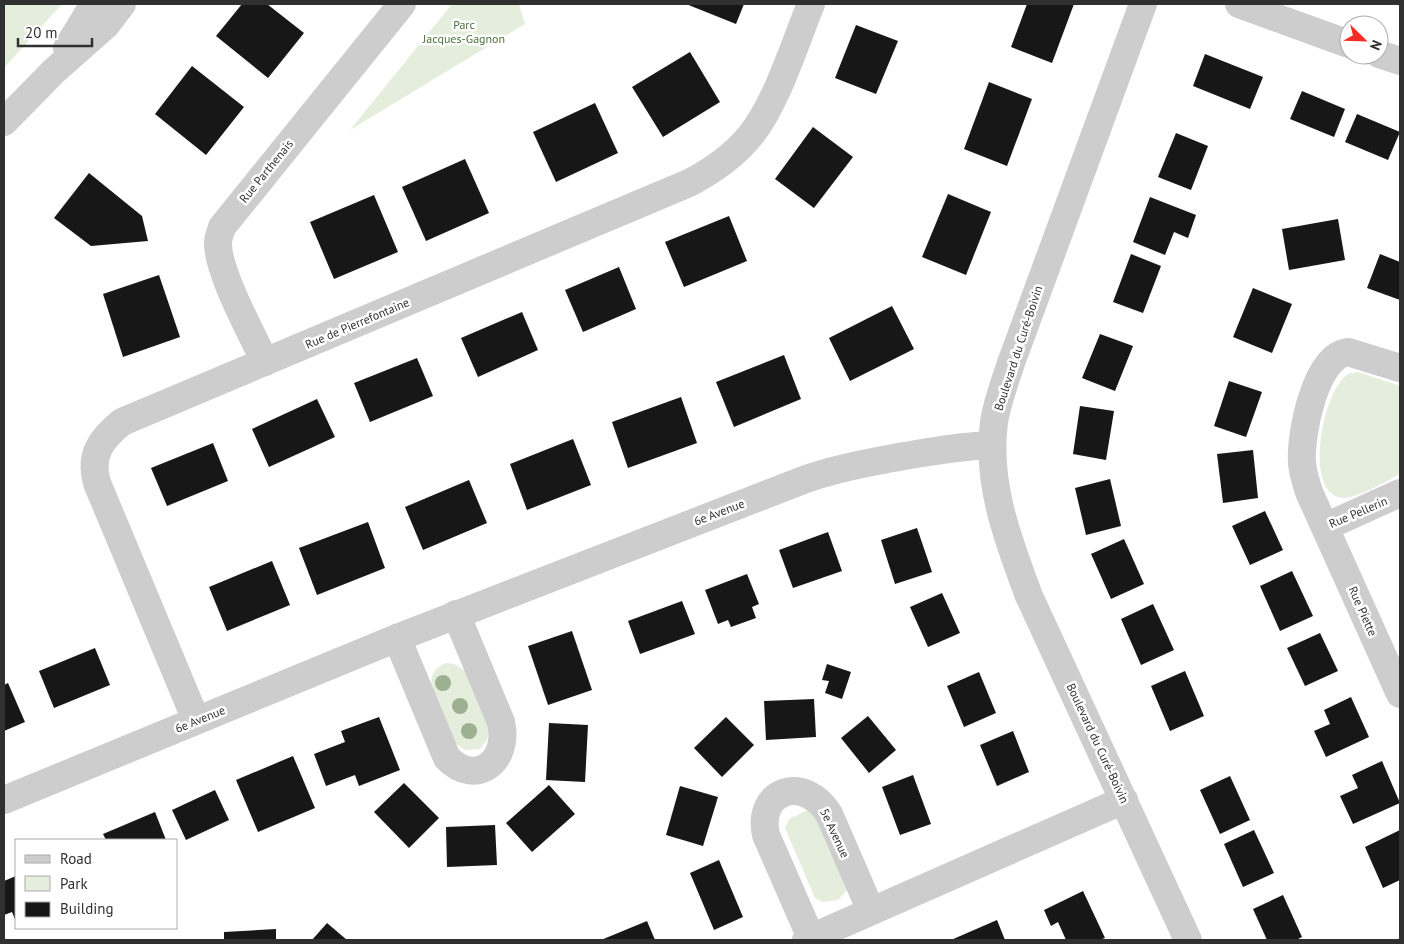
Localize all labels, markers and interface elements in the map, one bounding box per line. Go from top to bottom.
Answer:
scale bar [18,15,91,47]
north arrow [1339,15,1389,65]
park label: Parc Jacques-Gagnon [422,17,505,46]
text: 20 m [25,23,58,42]
text: N [1366,37,1386,53]
street label: Rue Parthenais [236,136,296,206]
street label: Boulevard du Curé-Boivin [991,284,1045,412]
street label: Rue de Pierrefontaine [303,294,411,352]
street label: Rue Pellerin [1326,493,1390,531]
street label: 6e Avenue [692,496,746,528]
street label: Rue Piette [1345,584,1381,638]
street label: Boulevard du Curé-Boivin [1064,681,1132,805]
street label: 6e Avenue [173,702,227,736]
street label: 5e Avenue [817,806,853,860]
legend [15,839,178,929]
text: Road [60,849,92,868]
text: Park [60,874,88,893]
text: Building [60,899,114,918]

